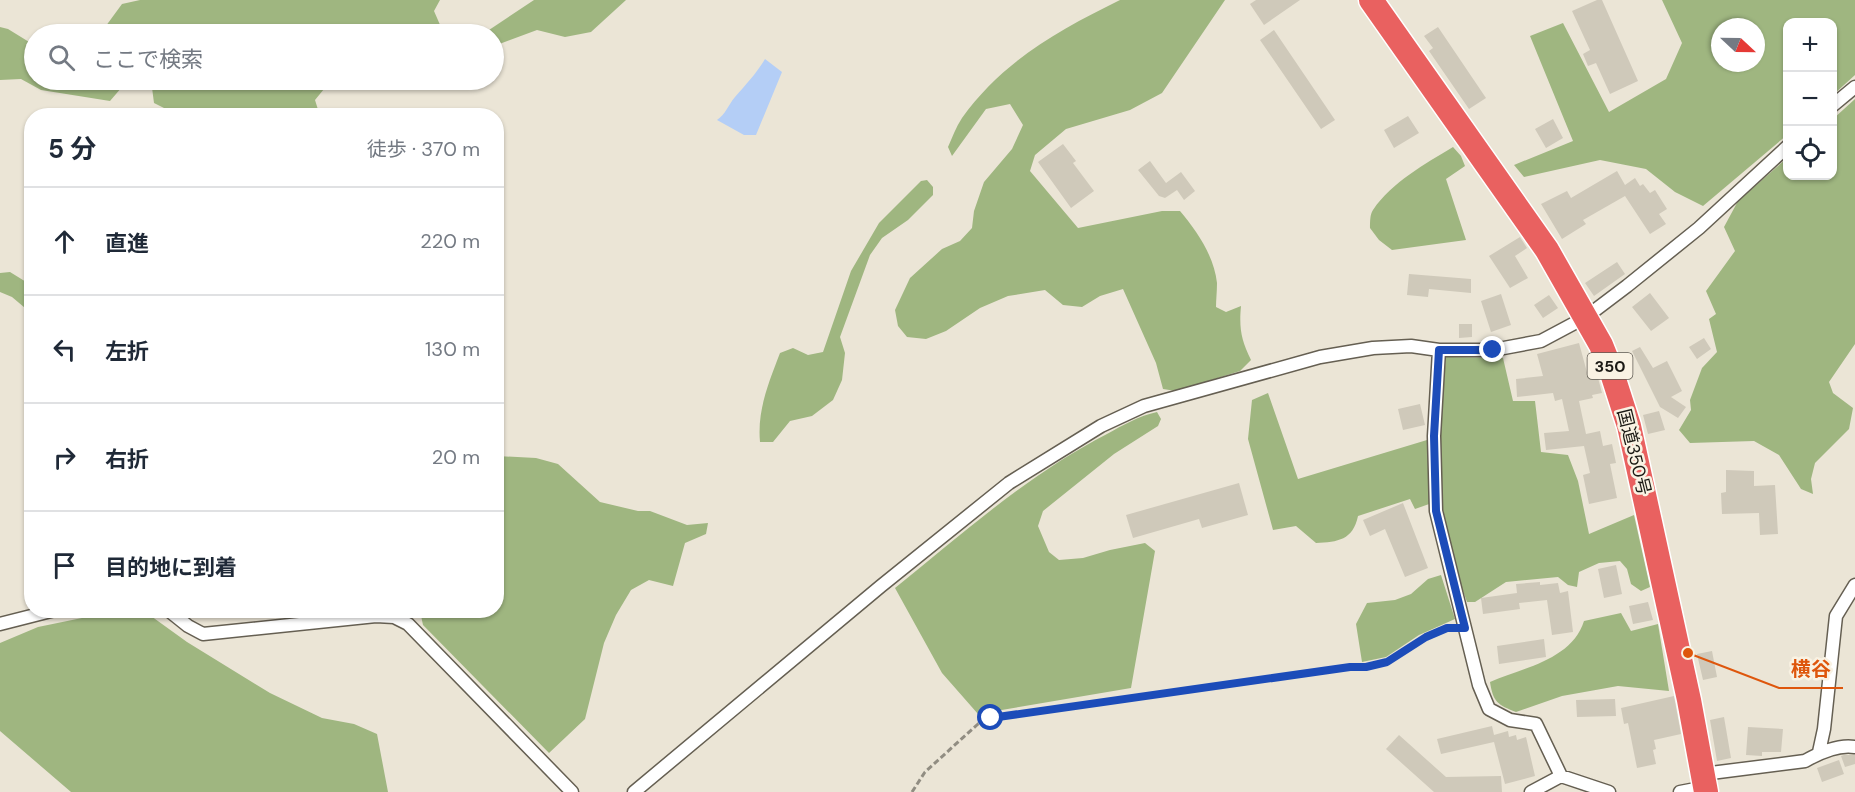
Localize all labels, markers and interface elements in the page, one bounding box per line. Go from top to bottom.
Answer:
north arrow [1711,18,1765,72]
map controls [1783,18,1837,180]
button: + [1783,18,1837,72]
search box [24,24,504,90]
icon: search [45,41,78,74]
text: ここで検索 [93,45,203,74]
button: − [1783,72,1837,126]
button: locate [1783,126,1837,180]
text: 5 分 [48,132,96,166]
text: 徒歩 · 370 m [367,136,480,162]
icon: ahead [48,225,81,258]
text: 220 m [420,228,480,254]
text: 直進 [105,229,149,258]
icon: left [48,333,81,366]
text: 130 m [425,336,480,362]
route end [1479,336,1505,362]
text: 左折 [105,337,149,366]
road number: 350 [1588,353,1632,379]
street label: 国道350号 [1612,406,1656,498]
icon: right [48,441,81,474]
text: 20 m [432,444,480,470]
text: 右折 [105,445,149,474]
icon: arrive [48,549,81,582]
text: 目的地に到着 [105,553,237,582]
callout: 横谷 [1779,650,1843,688]
text: 横谷 [1791,656,1831,682]
route start [977,704,1003,730]

